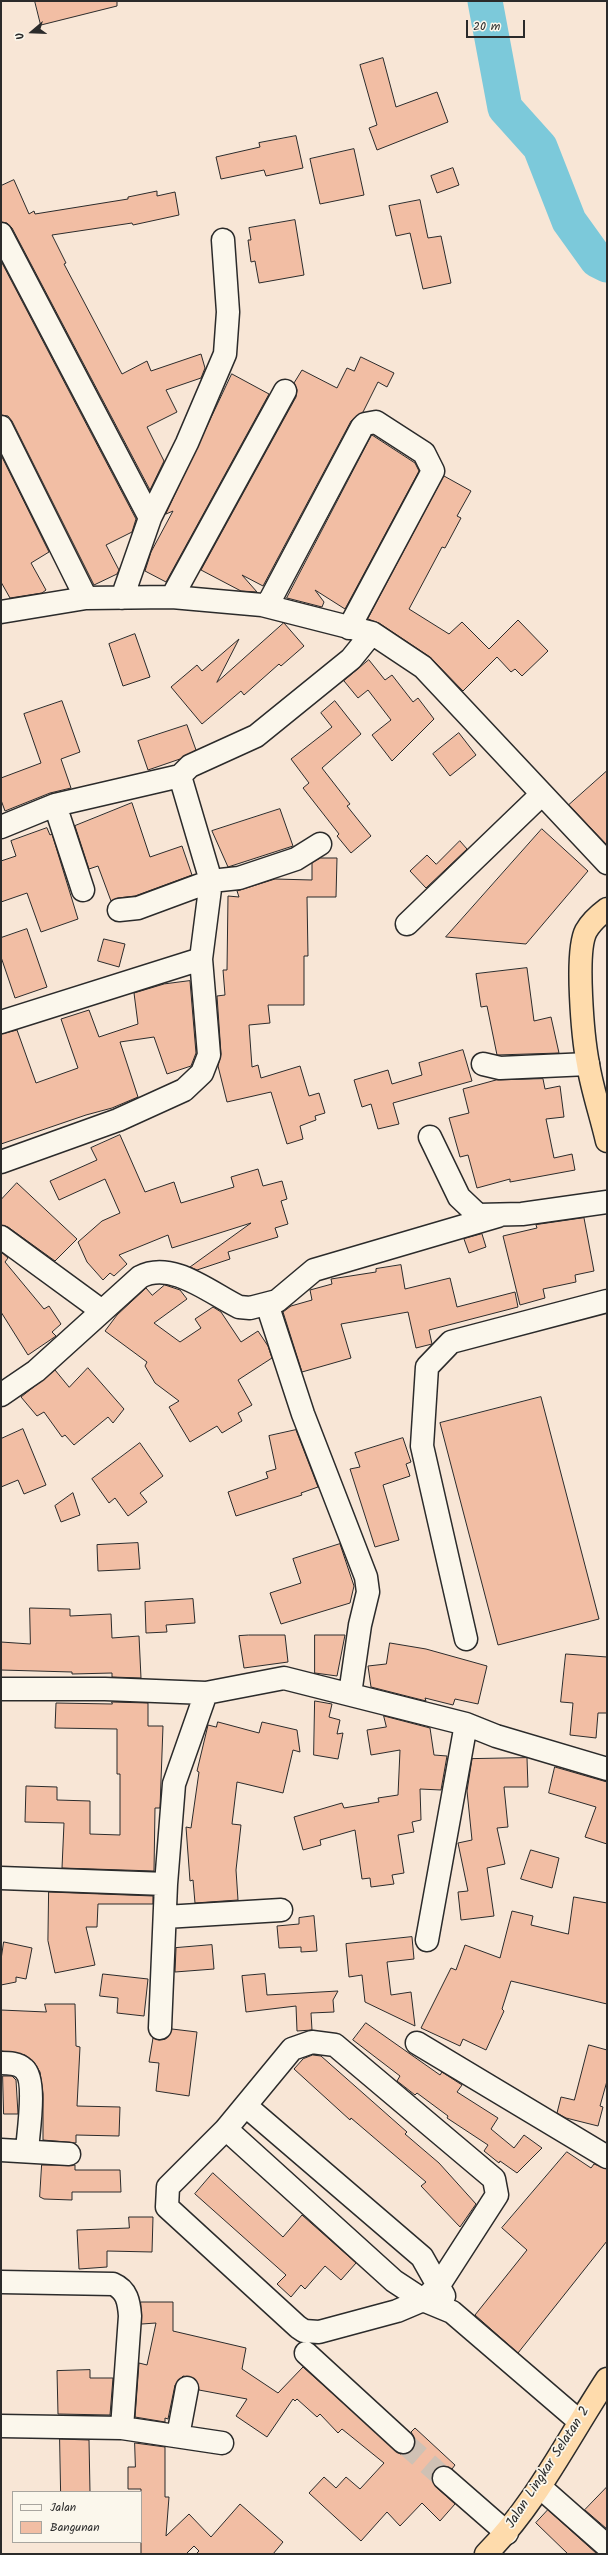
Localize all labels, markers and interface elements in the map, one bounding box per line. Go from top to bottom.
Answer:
north arrow [12,12,52,52]
scale bar [468,12,527,38]
text: 20 m [473,17,500,36]
text: U [11,30,30,42]
street label: Jalan Lingkar Selatan 2 [503,2404,595,2532]
legend [12,2491,142,2543]
text: Jalan [50,2498,76,2517]
text: Bangunan [50,2518,100,2537]

